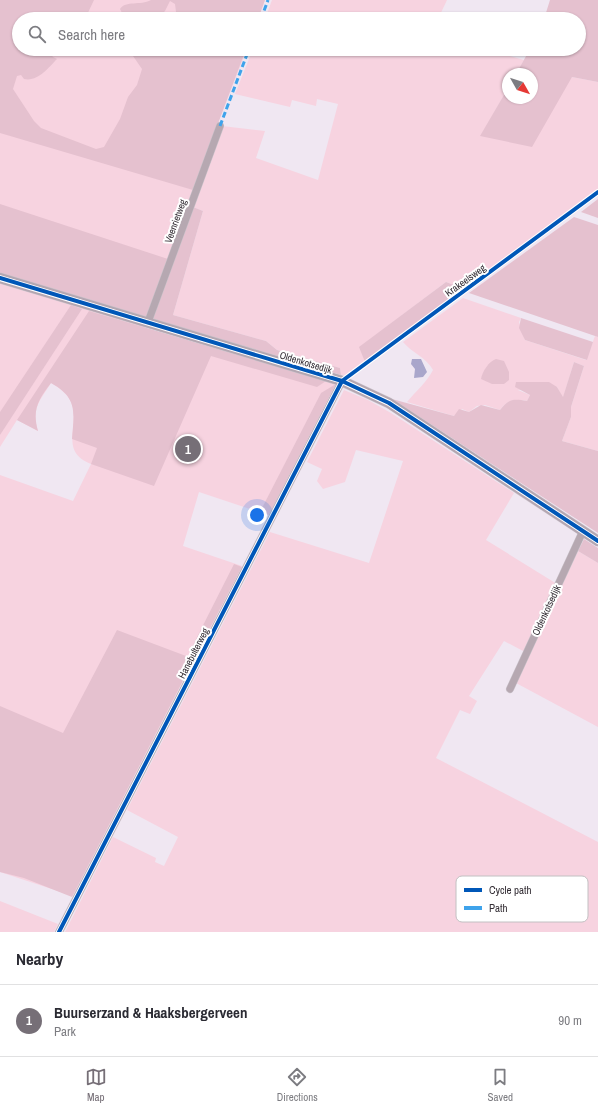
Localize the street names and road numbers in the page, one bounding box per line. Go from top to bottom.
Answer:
street label: Veenrietweg [162,197,190,245]
street label: Krakeelsweg [442,261,488,299]
street label: Oldenkotsedijk [278,348,335,377]
street label: Oldenkotsedijk [529,582,564,638]
street label: Hanebulterweg [175,625,212,681]

